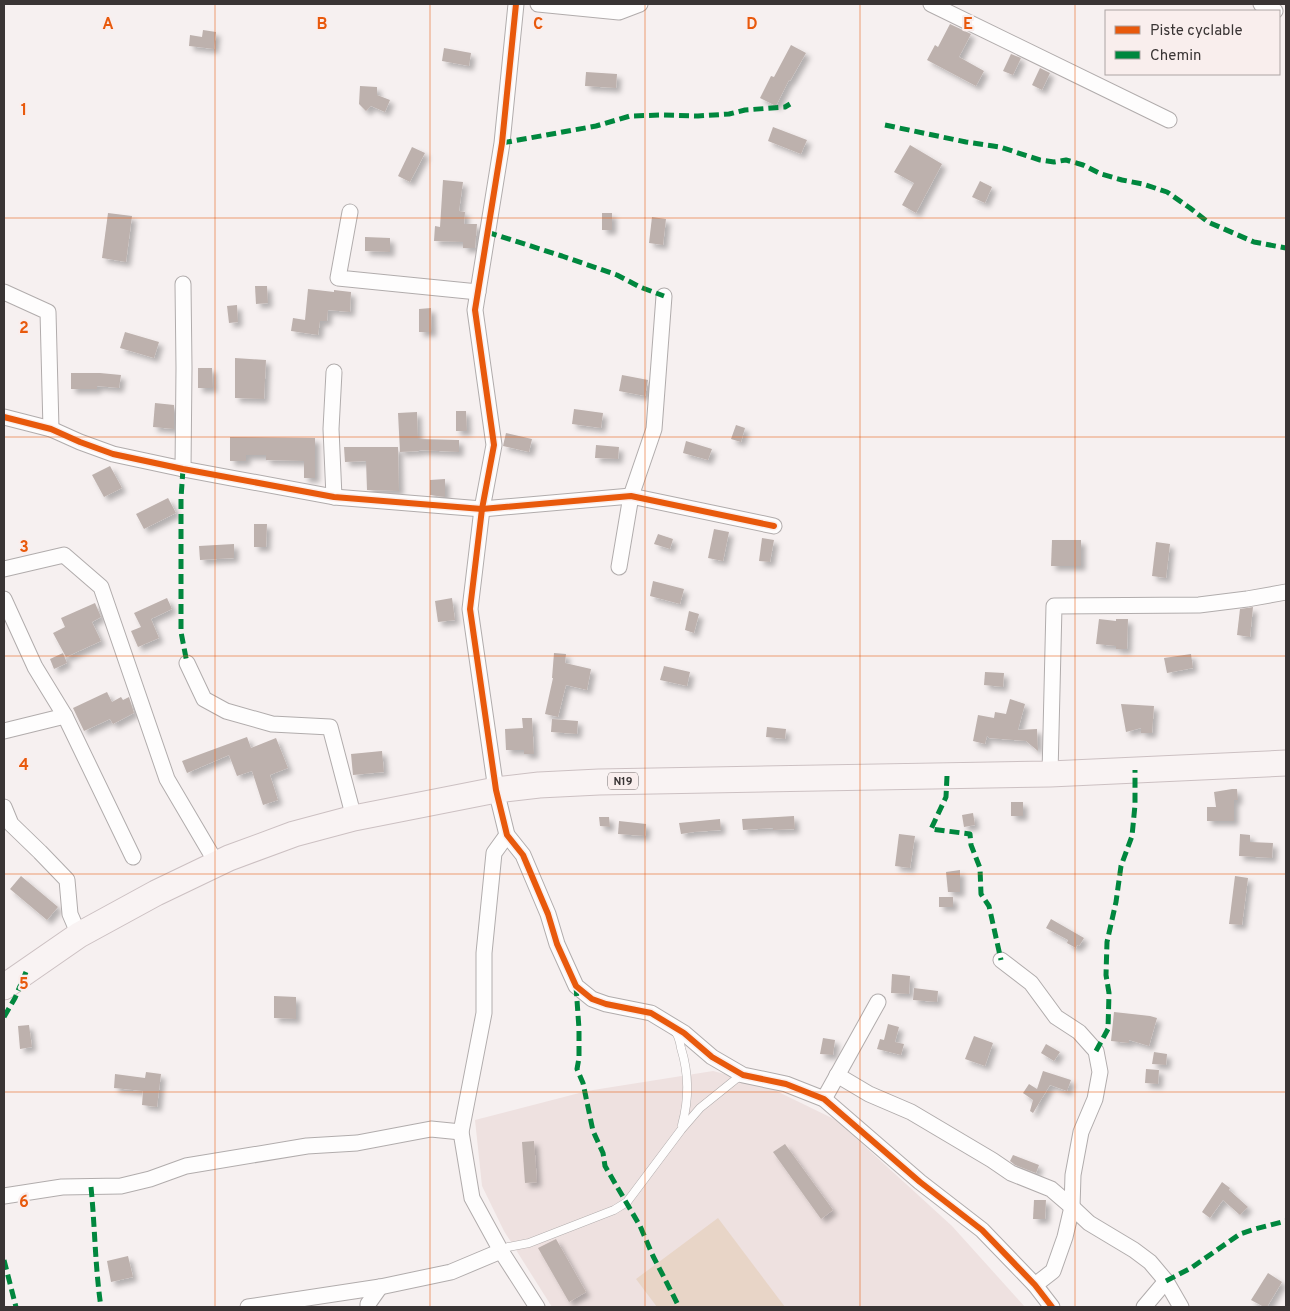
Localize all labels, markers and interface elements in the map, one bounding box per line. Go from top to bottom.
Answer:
legend [1105,10,1280,75]
text: A [102,15,114,35]
text: B [316,15,328,35]
text: C [533,15,543,35]
text: D [746,15,758,35]
text: E [963,15,973,35]
text: Piste cyclable [1150,22,1243,41]
text: Chemin [1150,47,1202,66]
text: 1 [21,101,27,121]
text: 2 [19,319,29,339]
text: 3 [19,538,29,558]
text: 4 [19,756,29,776]
road number: N19 [608,772,638,789]
text: 5 [19,975,29,995]
text: 6 [19,1193,29,1213]

